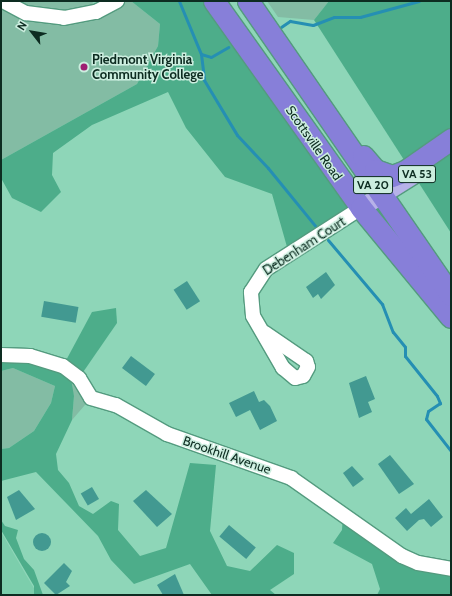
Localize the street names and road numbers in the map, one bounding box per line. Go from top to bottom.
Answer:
street label: Scottsville Road [282,103,346,183]
road number: VA 53 [397,164,437,184]
road number: VA 20 [353,175,393,195]
street label: Debenham Court [260,214,348,278]
street label: Brookhill Avenue [181,433,273,477]

